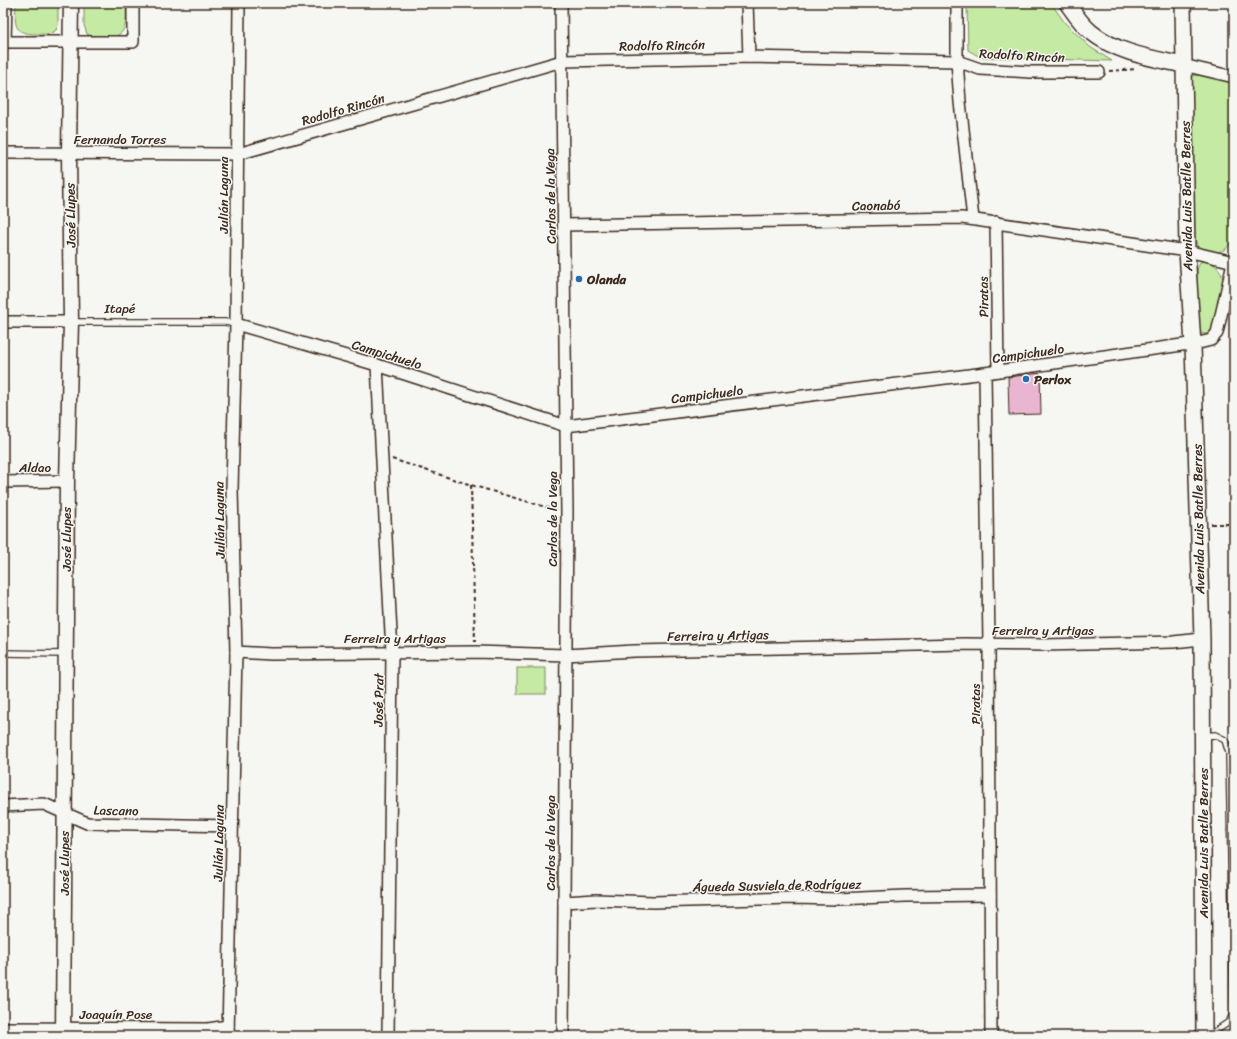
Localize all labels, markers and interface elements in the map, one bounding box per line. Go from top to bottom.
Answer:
street label: Rodolfo Rincón [619,33,705,58]
street label: Rodolfo Rincón [979,42,1065,69]
street label: Rodolfo Rincón [299,87,388,132]
street label: Avenida Luis Batlle Berres [1174,120,1199,272]
street label: Fernando Torres [74,128,167,151]
street label: Carlos de la Vega [538,148,563,244]
street label: Julián Laguna [212,156,235,234]
street label: José Llupes [58,182,83,248]
street label: Caonabó [852,194,901,217]
place label: Olanda [586,268,627,291]
marker: Olanda [574,274,584,284]
street label: Piratas [972,276,995,318]
street label: Itapé [104,297,136,320]
street label: Campichuelo [349,333,425,376]
street label: Campichuelo [991,337,1066,370]
place label: Perlox [1034,368,1071,391]
marker: Perlox [1021,374,1031,384]
street label: Campichuelo [670,379,745,410]
street label: Avenida Luis Batlle Berres [1186,443,1211,595]
street label: Aldao [18,456,52,479]
street label: Carlos de la Vega [541,471,564,567]
street label: Julián Laguna [207,481,232,560]
street label: José Llupes [55,506,78,572]
street label: Ferreira y Artigas [992,619,1094,642]
street label: Ferreira y Artigas [667,623,769,648]
street label: Ferreira y Artigas [344,627,446,650]
street label: José Prat [367,672,390,728]
street label: Piratas [964,683,987,724]
street label: Avenida Luis Batlle Berres [1192,767,1215,919]
street label: Carlos de la Vega [539,795,562,891]
street label: Lascano [93,799,139,822]
street label: Julián Laguna [206,804,231,883]
street label: José Llupes [53,830,76,896]
street label: Águeda Susviela de Rodríguez [691,873,862,898]
street label: Joaquín Pose [78,1003,153,1026]

